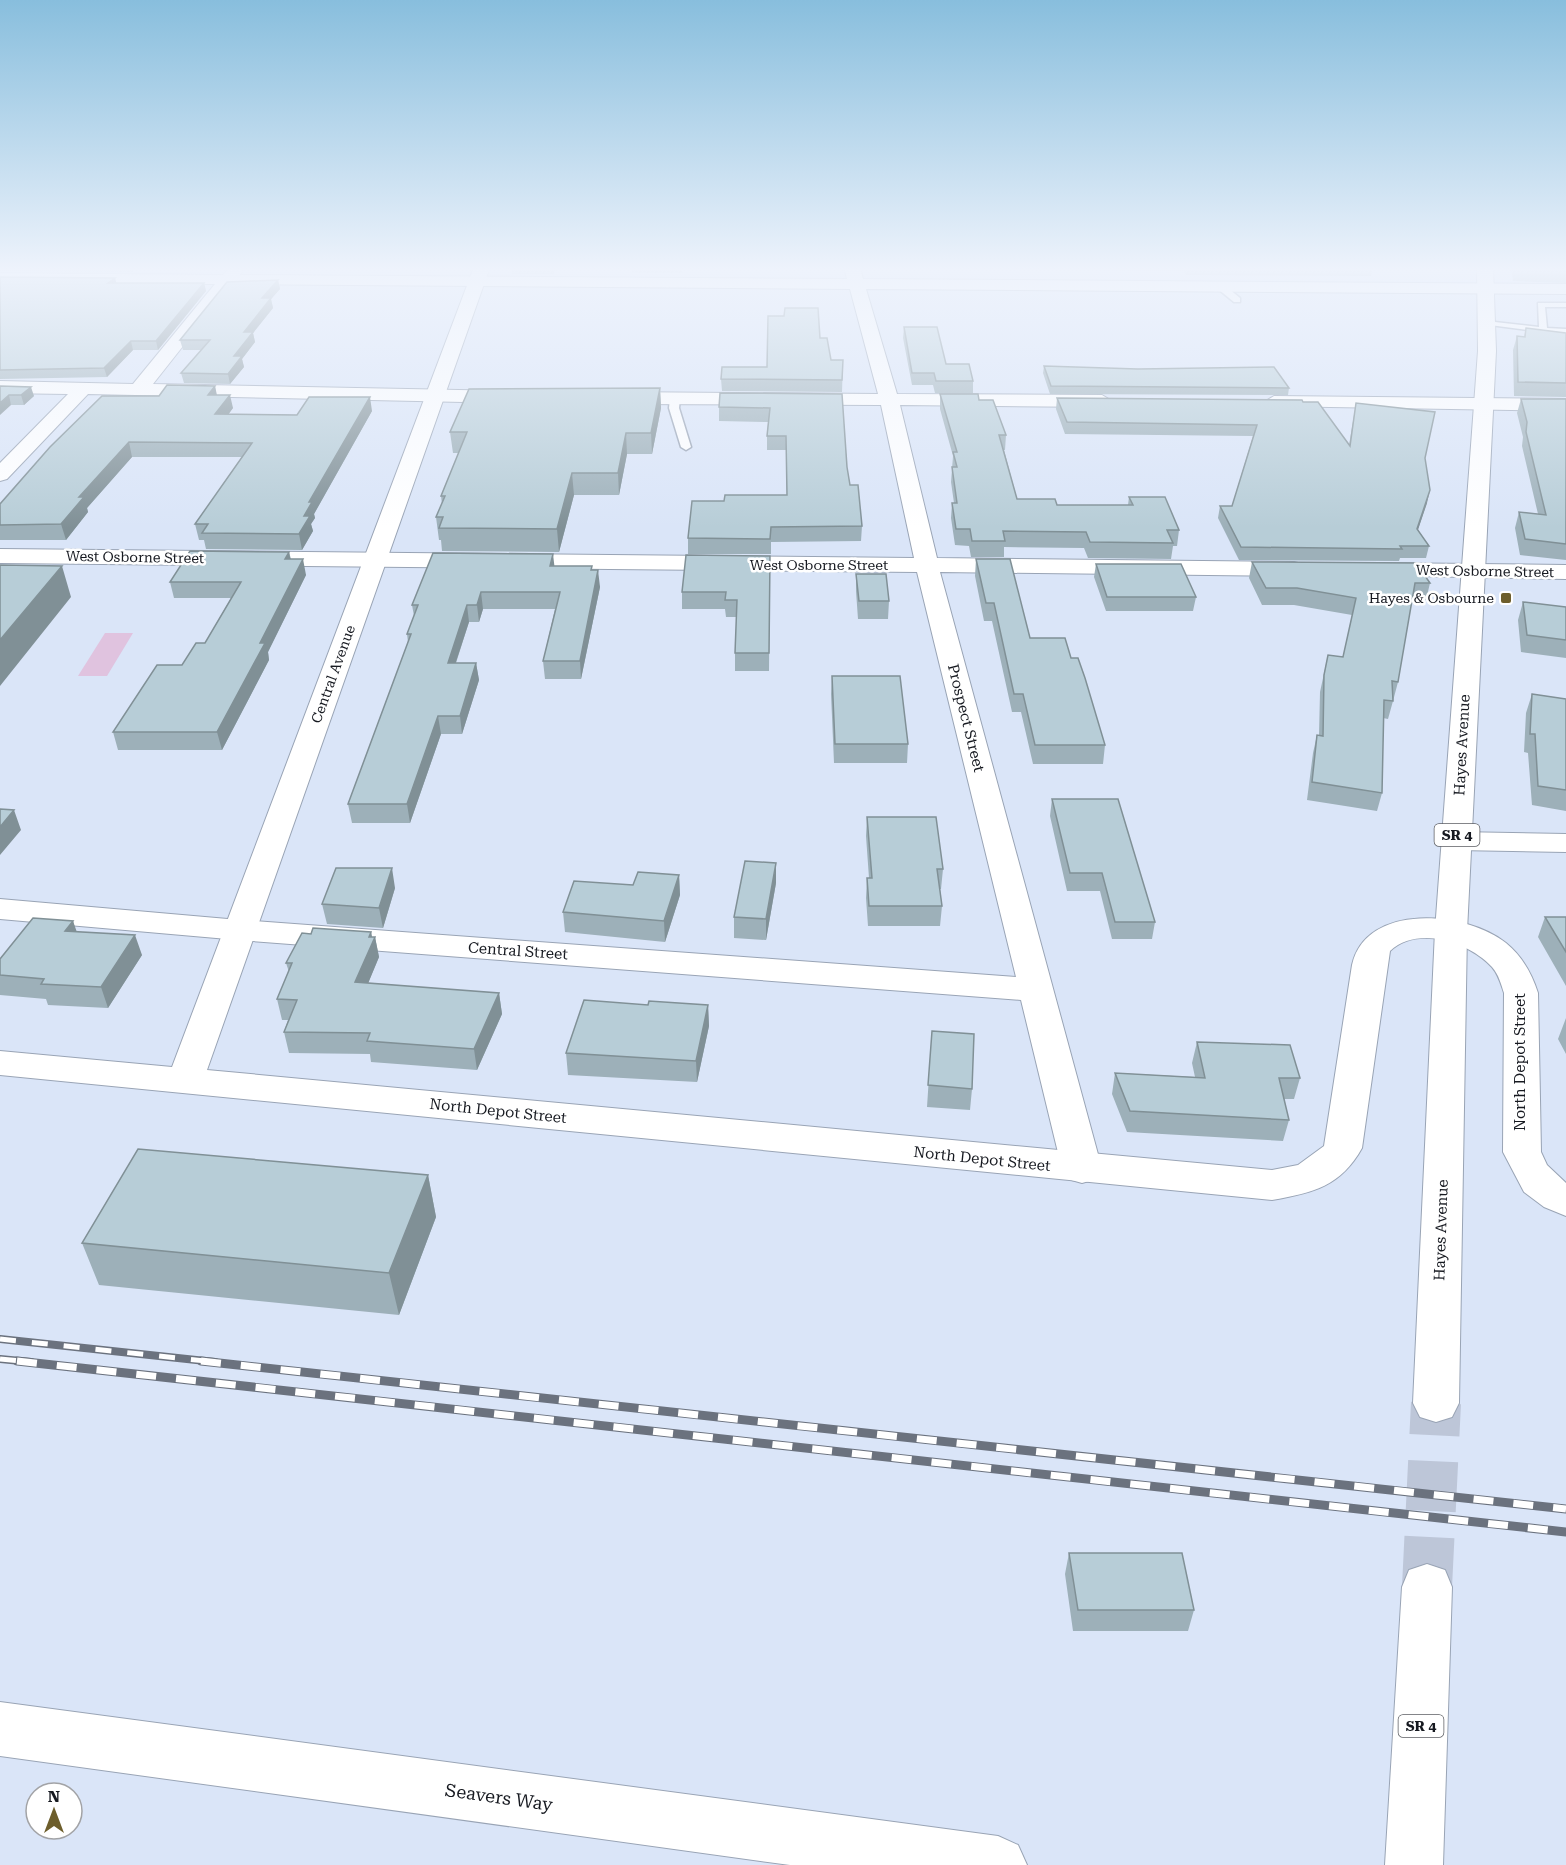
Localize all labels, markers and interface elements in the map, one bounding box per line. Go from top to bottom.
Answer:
street label: West Osborne Street [66,548,204,566]
street label: West Osborne Street [750,557,888,573]
street label: West Osborne Street [1416,562,1554,580]
place label: Hayes & Osbourne [1369,590,1494,606]
marker: Hayes & Osbourne [1499,591,1513,605]
street label: Central Avenue [308,622,358,725]
street label: Prospect Street [944,662,988,774]
street label: Hayes Avenue [1450,694,1474,796]
road number: SR 4 [1434,824,1480,846]
street label: Central Street [468,939,569,963]
street label: North Depot Street [1511,993,1529,1131]
street label: North Depot Street [428,1095,568,1127]
street label: North Depot Street [912,1143,1052,1175]
street label: Hayes Avenue [1430,1179,1452,1281]
road number: SR 4 [1398,1715,1444,1737]
street label: Seavers Way [444,1779,555,1815]
north arrow [24,1781,84,1841]
text: N [48,1787,60,1806]

